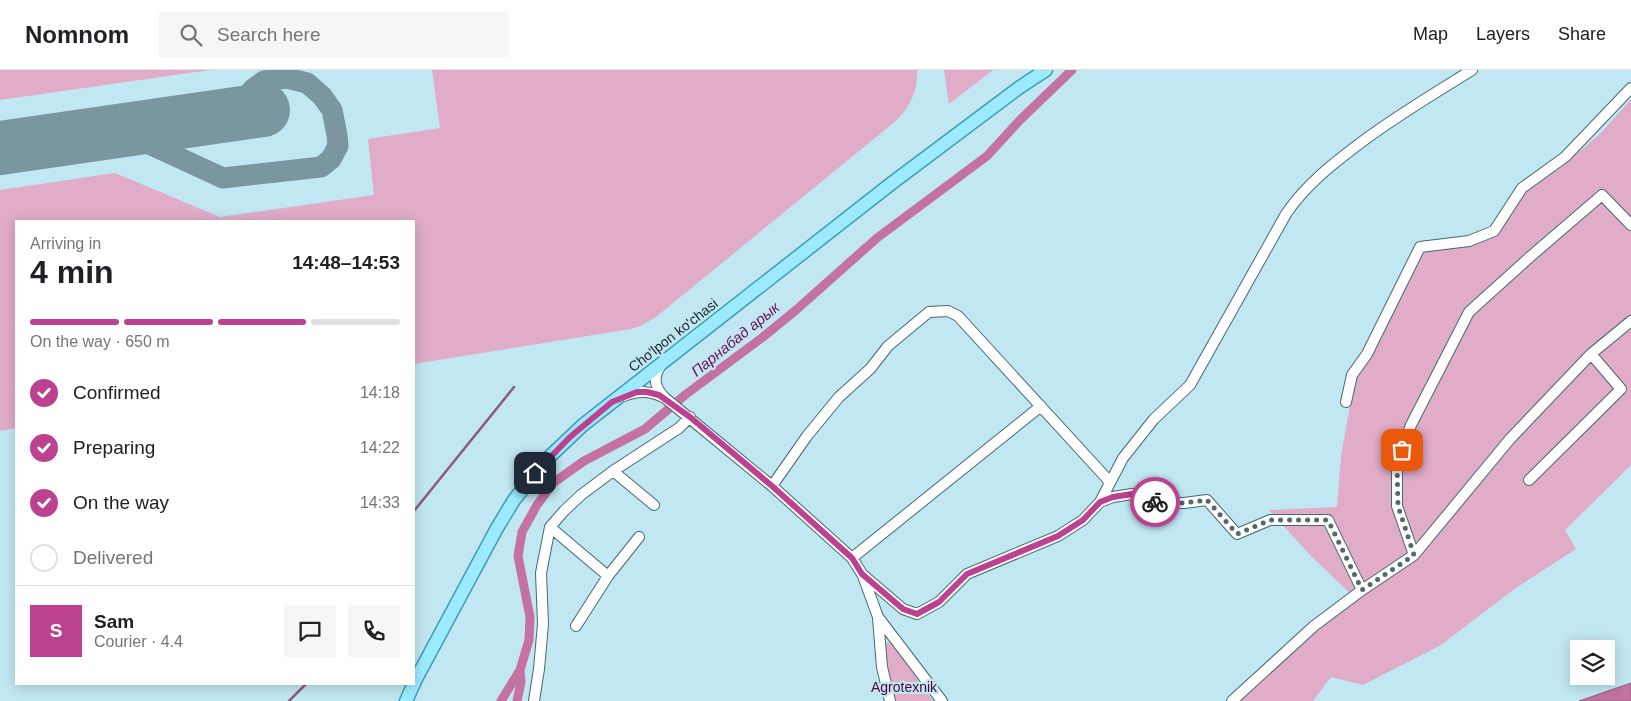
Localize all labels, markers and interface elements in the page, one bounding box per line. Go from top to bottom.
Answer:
search box [159,12,509,57]
text: Nomnom [25,21,129,48]
icon: search [177,21,205,49]
text: Search here [217,24,321,45]
text: Map [1413,24,1448,44]
text: Layers [1476,24,1530,44]
text: Share [1558,24,1606,44]
text: Arriving in [30,235,101,252]
text: 14:48–14:53 [292,252,400,273]
text: 4 min [30,254,114,290]
street label: Cho'lpon ko'chasi [625,295,721,375]
water label: Парнабад арык [688,298,783,380]
text: On the way · 650 m [30,333,170,350]
icon: check [30,379,58,407]
text: Confirmed [73,382,161,403]
text: 14:18 [360,384,400,401]
pin [1381,429,1423,471]
icon: check [30,434,58,462]
icon: bag [1388,436,1416,464]
text: Preparing [73,437,155,458]
text: 14:22 [360,439,400,456]
pin [514,452,556,494]
icon: home [521,459,549,487]
courier [1130,477,1180,527]
icon: bike [1141,488,1169,516]
icon: check [30,489,58,517]
text: On the way [73,492,169,513]
text: 14:33 [360,494,400,511]
text: Delivered [73,547,153,568]
button: chat [284,605,336,657]
button: phone [348,605,400,657]
text: Sam [94,611,134,632]
text: S [50,620,62,641]
text: Courier · 4.4 [94,633,183,650]
map controls [1570,640,1615,685]
button: layers [1570,640,1615,685]
park label: Agrotexnik [871,679,938,695]

